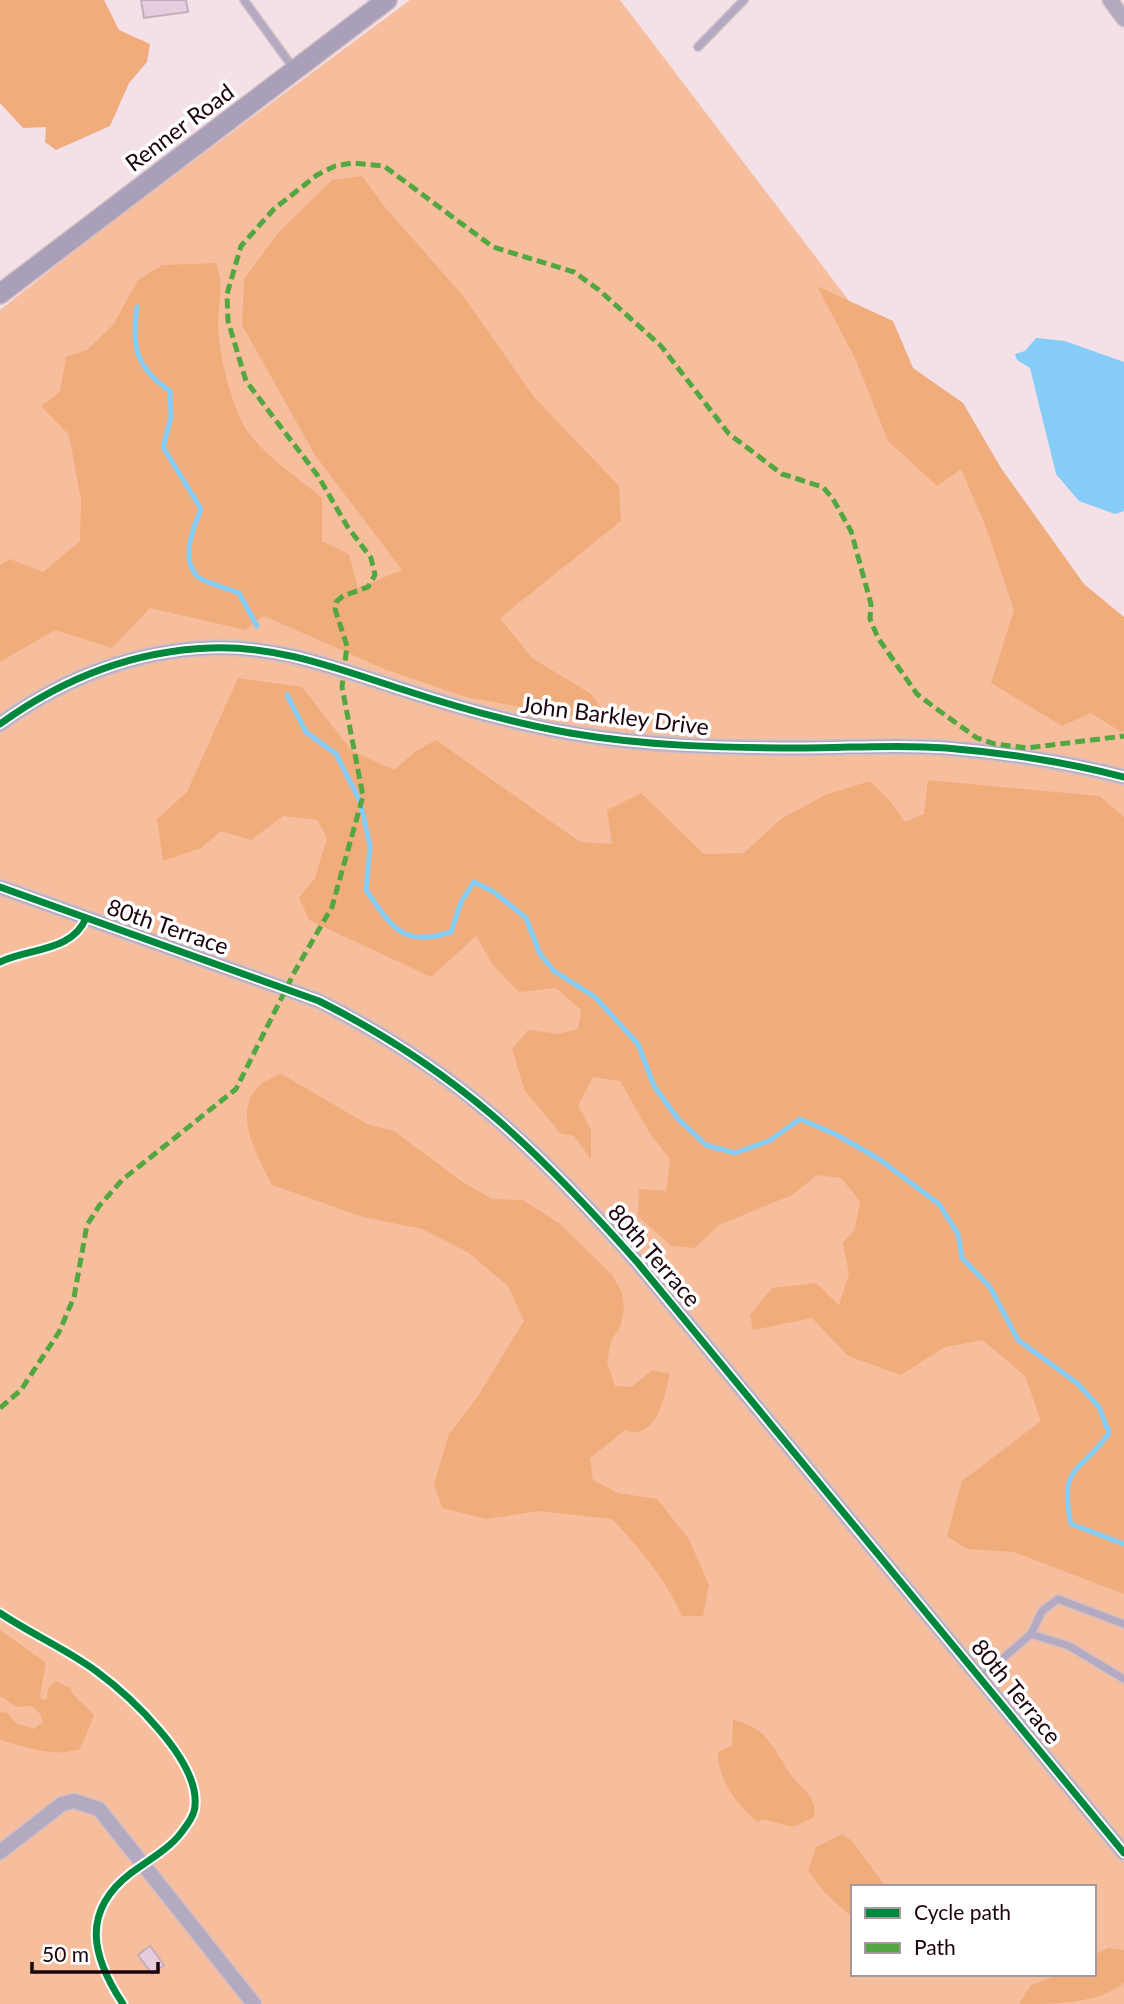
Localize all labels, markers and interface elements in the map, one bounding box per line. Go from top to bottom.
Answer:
street label: Renner Road [119,77,239,177]
street label: John Barkley Drive [519,690,711,740]
street label: 80th Terrace [103,892,233,960]
street label: 80th Terrace [603,1198,707,1312]
street label: 80th Terrace [966,1633,1068,1749]
legend [851,1885,1096,1976]
text: Cycle path [914,1899,1011,1924]
scale bar [32,1930,158,1974]
text: Path [914,1934,956,1959]
text: 50 m [42,1941,89,1966]

